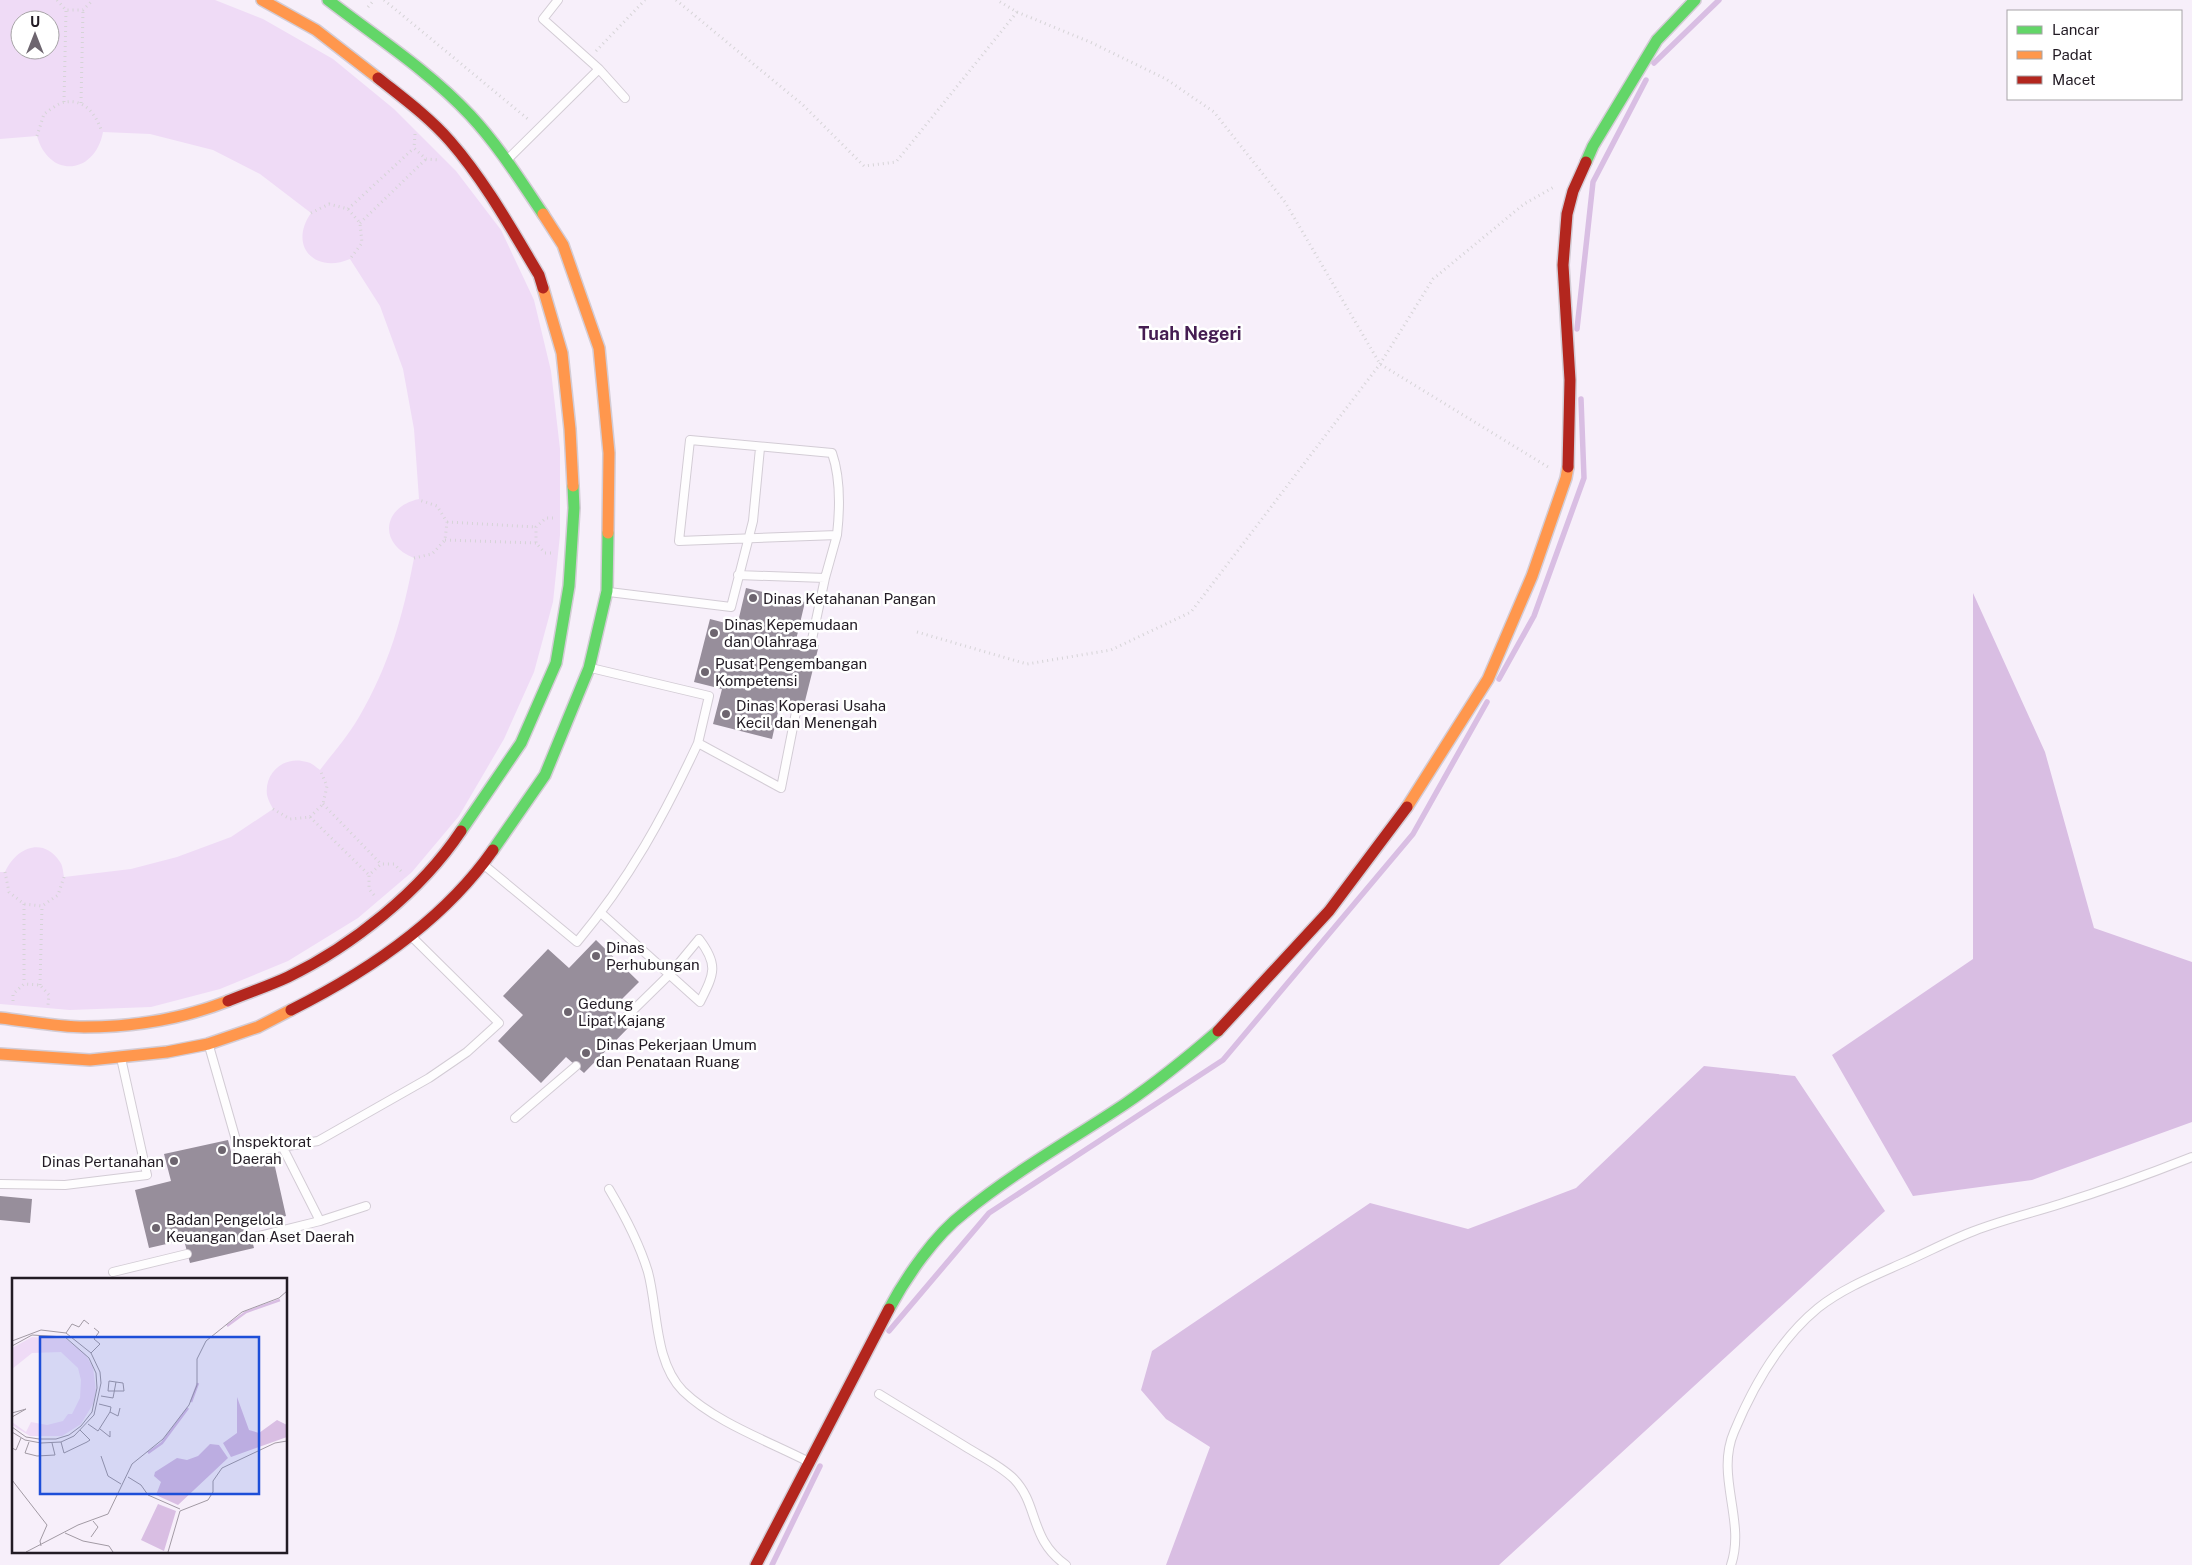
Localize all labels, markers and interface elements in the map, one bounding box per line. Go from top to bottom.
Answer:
north arrow [10,10,60,60]
legend [2007,10,2182,100]
text: U [30,14,40,30]
text: Lancar [2052,21,2100,38]
text: Padat [2052,46,2093,63]
text: Macet [2052,71,2096,88]
district label: Tuah Negeri [1138,323,1242,344]
place label: Dinas Ketahanan Pangan [763,590,936,607]
marker: Dinas Ketahanan Pangan [747,592,759,604]
place label: Dinas Kepemudaan dan Olahraga [724,616,858,650]
marker: Dinas Kepemudaan dan Olahraga [708,627,720,639]
place label: Pusat Pengembangan Kompetensi [715,655,867,689]
marker: Pusat Pengembangan Kompetensi [699,666,711,678]
place label: Dinas Koperasi Usaha Kecil dan Menengah [736,697,886,731]
marker: Dinas Koperasi Usaha Kecil dan Menengah [720,708,732,720]
place label: Dinas Perhubungan [606,939,700,973]
marker: Dinas Perhubungan [590,950,602,962]
place label: Gedung Lipat Kajang [578,995,665,1029]
marker: Gedung Lipat Kajang [562,1006,574,1018]
place label: Dinas Pekerjaan Umum dan Penataan Ruang [596,1036,757,1070]
marker: Dinas Pekerjaan Umum dan Penataan Ruang [580,1047,592,1059]
place label: Inspektorat Daerah [232,1133,312,1167]
marker: Inspektorat Daerah [216,1144,228,1156]
place label: Dinas Pertanahan [42,1153,164,1170]
marker: Dinas Pertanahan [168,1155,180,1167]
place label: Badan Pengelola Keuangan dan Aset Daerah [166,1211,354,1245]
marker: Badan Pengelola Keuangan dan Aset Daerah [150,1222,162,1234]
inset map [12,1278,288,1552]

